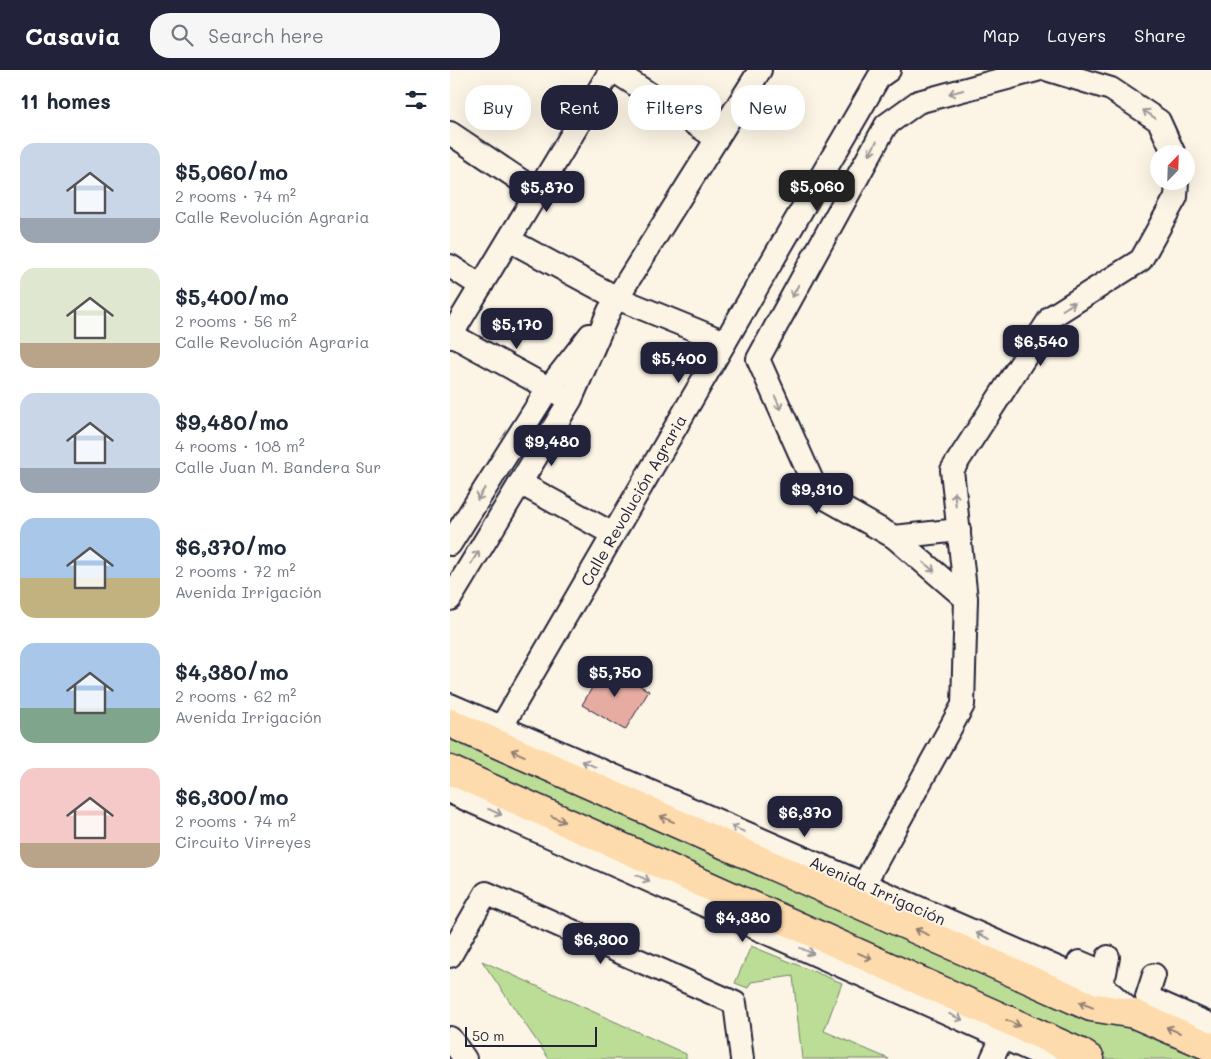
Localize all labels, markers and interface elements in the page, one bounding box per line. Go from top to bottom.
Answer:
search box [150,13,500,58]
text: Casavia [25,20,120,51]
icon: search [168,21,196,49]
text: Search here [208,23,324,48]
text: Map [983,23,1019,47]
text: Layers [1047,23,1106,47]
text: Share [1134,23,1186,47]
chip: Buy [465,85,531,130]
chip: Rent [541,85,618,130]
chip: Filters [628,85,721,130]
chip: New [731,85,805,130]
icon: filters [402,86,430,114]
text: 11 homes [20,87,111,114]
one-way arrow [949,87,965,97]
one-way arrow [1142,109,1156,119]
one-way arrow [868,140,877,155]
north arrow [1150,145,1195,190]
map controls [1150,145,1195,190]
text: $5,060/mo [175,158,288,185]
icon: home [60,163,120,223]
pin: $5,870 [506,170,588,213]
pin: $5,060 [776,170,858,212]
text: $5,060 [790,175,844,196]
text: $5,870 [520,176,574,197]
text: 2 rooms · 74 m² [175,185,296,206]
text: Calle Revolución Agraria [175,206,369,227]
text: $5,400/mo [175,283,289,310]
one-way arrow [790,283,800,298]
icon: home [60,288,120,348]
one-way arrow [1062,300,1076,310]
pin: $5,170 [476,308,558,350]
text: 2 rooms · 56 m² [175,310,297,331]
text: $5,170 [492,313,542,334]
pin: $6,540 [1000,324,1082,367]
text: $6,540 [1014,330,1068,351]
text: Calle Revolución Agraria [175,331,369,352]
pin: $5,400 [638,342,720,384]
text: $5,400 [652,347,706,368]
one-way arrow [773,395,783,410]
text: $9,480/mo [175,408,289,435]
street label: Calle Revolución Agraria [575,411,691,589]
icon: home [60,413,120,473]
pin: $9,480 [511,424,593,467]
text: $9,480 [525,430,579,451]
text: 4 rooms · 108 m² [175,435,305,456]
text: Calle Juan M. Bandera Sur [175,456,381,477]
pin: $9,310 [776,472,858,515]
text: $9,310 [791,478,843,499]
one-way arrow [476,487,486,501]
one-way arrow [950,491,960,507]
text: $6,370/mo [175,533,287,560]
icon: home [60,538,120,598]
one-way arrow [471,551,481,565]
text: 2 rooms · 72 m² [175,560,296,581]
one-way arrow [922,561,935,572]
text: Avenida Irrigación [175,581,322,602]
pin: $5,750 [574,656,656,698]
text: $4,380/mo [175,658,289,685]
text: $5,750 [589,661,641,682]
icon: home [60,663,120,723]
text: 2 rooms · 62 m² [175,685,296,706]
text: Avenida Irrigación [175,706,322,727]
one-way arrow [511,748,526,758]
one-way arrow [582,759,597,769]
text: $6,300/mo [175,783,288,810]
icon: home [60,788,120,848]
pin: $6,370 [764,796,846,838]
text: $6,370 [778,801,832,822]
one-way arrow [487,807,502,817]
text: 2 rooms · 74 m² [175,810,296,831]
one-way arrow [660,814,675,824]
one-way arrow [550,815,565,824]
one-way arrow [731,824,746,834]
text: Circuito Virreyes [175,831,311,852]
street label: Avenida Irrigación [807,851,949,929]
one-way arrow [635,874,650,883]
pin: $4,380 [702,900,784,943]
text: $4,380 [716,906,770,927]
pin: $6,300 [560,922,642,965]
one-way arrow [915,927,930,937]
text: $6,300 [574,928,628,949]
one-way arrow [976,930,991,940]
one-way arrow [799,947,814,957]
one-way arrow [857,952,872,962]
one-way arrow [1079,1000,1094,1009]
one-way arrow [948,1013,963,1023]
one-way arrow [1005,1018,1020,1028]
scale bar [465,1024,598,1047]
one-way arrow [1166,1025,1181,1034]
text: 50 m [472,1026,504,1045]

